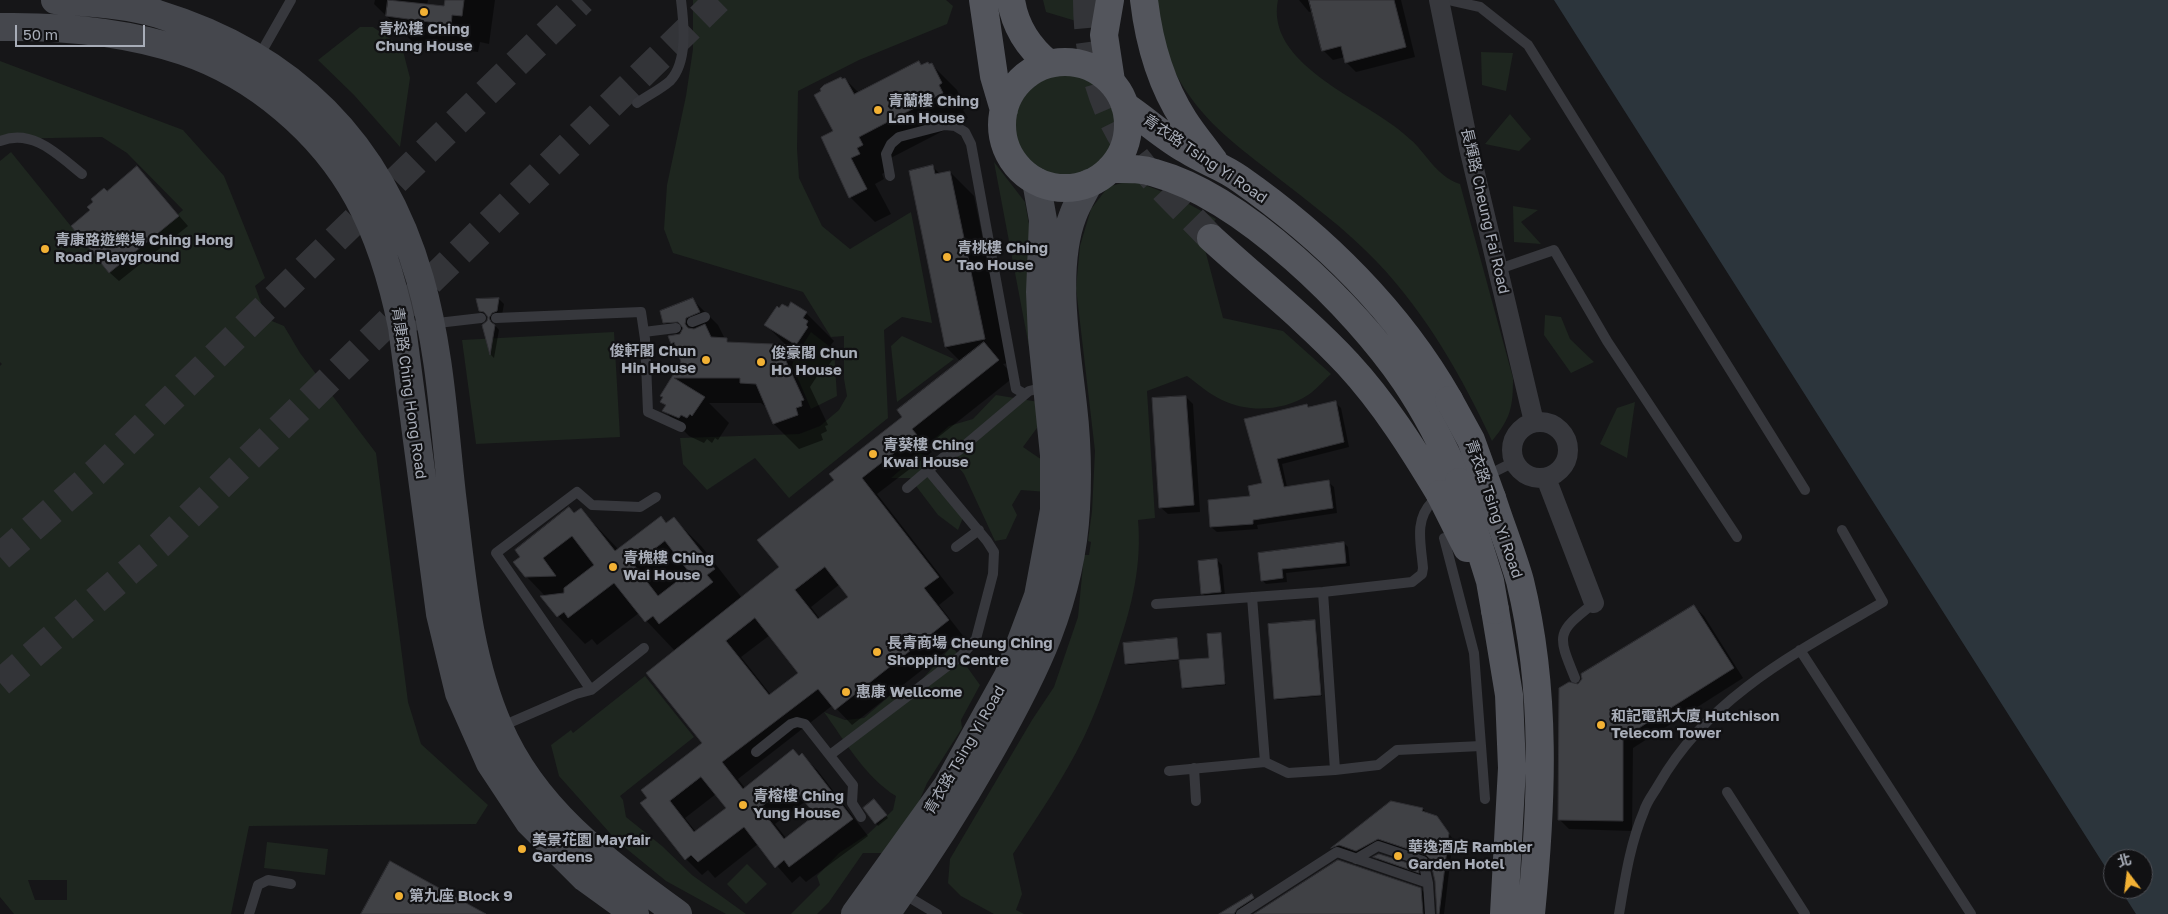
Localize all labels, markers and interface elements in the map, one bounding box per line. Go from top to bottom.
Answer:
marker: 青松樓 Ching Chung House [418,6,430,18]
scale bar [18,15,148,47]
place label: 青松樓 Ching Chung House [375,20,473,55]
text: 50 m [23,25,58,43]
place label: 青蘭樓 Ching Lan House [888,92,979,127]
marker: 青蘭樓 Ching Lan House [872,104,884,116]
street label: 青衣路 Tsing Yi Road [1140,111,1270,207]
street label: 長輝路 Cheung Fai Road [1457,126,1513,296]
place label: 青康路遊樂場 Ching Hong Road Playground [55,231,233,266]
place label: 青桃樓 Ching Tao House [957,239,1048,274]
marker: 青康路遊樂場 Ching Hong Road Playground [39,243,51,255]
marker: 青桃樓 Ching Tao House [941,251,953,263]
street label: 青康路 Ching Hong Road [388,306,430,480]
place label: 俊軒閣 Chun Hin House [610,342,696,377]
place label: 俊豪閣 Chun Ho House [771,344,857,379]
marker: 俊軒閣 Chun Hin House [700,354,712,366]
marker: 俊豪閣 Chun Ho House [755,356,767,368]
place label: 青葵樓 Ching Kwai House [883,436,974,471]
street label: 青衣路 Tsing Yi Road [1462,437,1526,581]
marker: 青葵樓 Ching Kwai House [867,448,879,460]
place label: 青槐樓 Ching Wai House [623,549,714,584]
marker: 青槐樓 Ching Wai House [607,561,619,573]
place label: 長青商場 Cheung Ching Shopping Centre [887,634,1052,669]
marker: 長青商場 Cheung Ching Shopping Centre [871,646,883,658]
place label: 惠康 Wellcome [856,683,962,701]
street label: 青衣路 Tsing Yi Road [921,683,1009,817]
marker: 惠康 Wellcome [840,686,852,698]
place label: 和記電訊大廈 Hutchison Telecom Tower [1611,707,1779,742]
marker: 和記電訊大廈 Hutchison Telecom Tower [1595,719,1607,731]
place label: 青榕樓 Ching Yung House [753,787,844,822]
marker: 青榕樓 Ching Yung House [737,799,749,811]
place label: 美景花園 Mayfair Gardens [532,831,651,866]
place label: 華逸酒店 Rambler Garden Hotel [1408,838,1533,873]
marker: 美景花園 Mayfair Gardens [516,843,528,855]
north arrow [2103,849,2153,899]
marker: 華逸酒店 Rambler Garden Hotel [1392,850,1404,862]
text: 北 [2115,850,2133,870]
place label: 第九座 Block 9 [409,887,513,905]
marker: 第九座 Block 9 [393,890,405,902]

